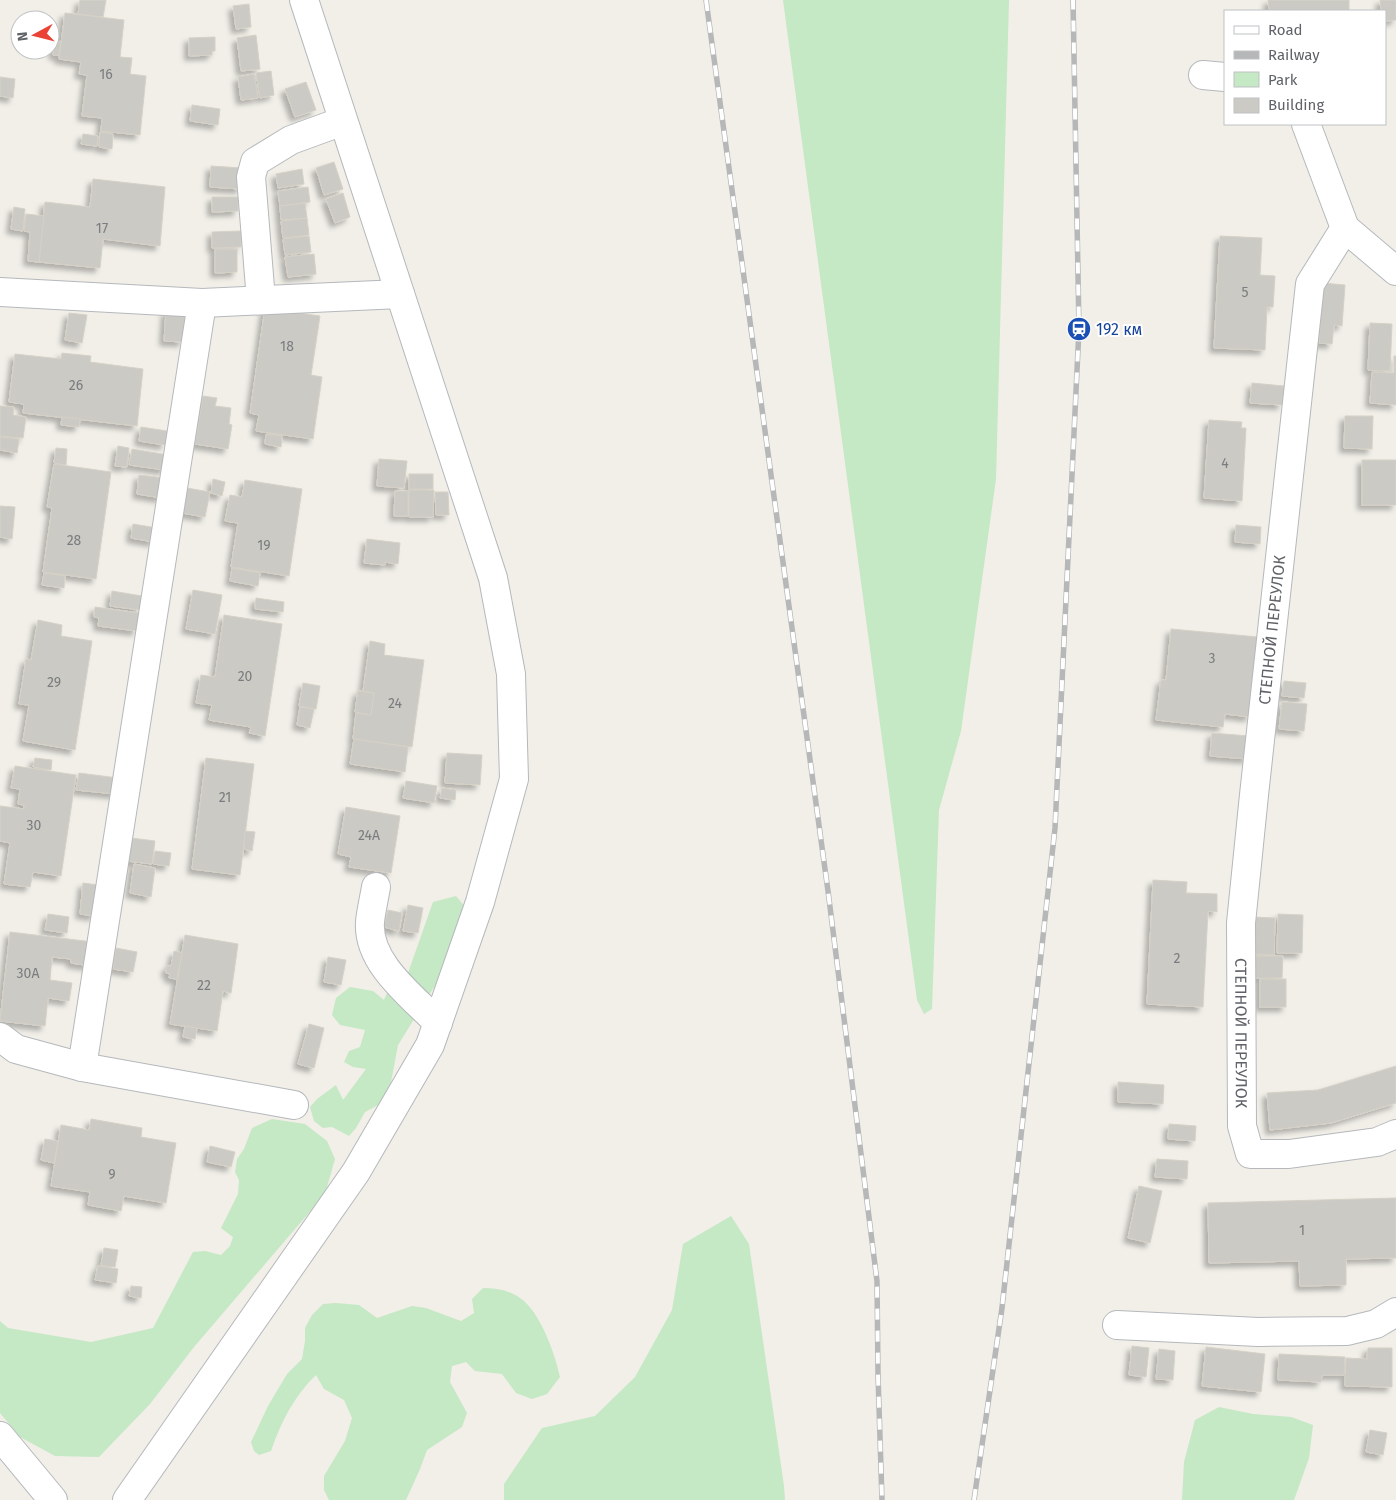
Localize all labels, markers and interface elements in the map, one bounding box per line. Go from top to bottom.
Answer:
north arrow [10,10,60,60]
legend [1224,10,1386,125]
text: Road [1268,21,1303,39]
text: N [14,31,32,42]
text: Railway [1268,46,1320,64]
house number: 16 [99,66,113,83]
text: Park [1268,71,1298,89]
text: Building [1268,96,1324,114]
house number: 17 [96,220,108,237]
house number: 5 [1241,284,1249,301]
station icon: 192 км [1066,316,1092,342]
place label: 192 км [1096,320,1142,339]
house number: 18 [280,338,294,355]
house number: 26 [69,377,83,394]
house number: 4 [1221,455,1229,472]
house number: 28 [67,532,82,549]
house number: 19 [257,537,271,554]
street label: СТЕПНОЙ ПЕРЕУЛОК [1255,554,1289,706]
house number: 3 [1209,650,1216,667]
house number: 20 [238,668,253,685]
house number: 29 [47,674,61,691]
house number: 24 [388,695,403,712]
house number: 21 [219,789,231,806]
house number: 30 [27,817,42,834]
house number: 24А [358,827,380,844]
house number: 2 [1174,950,1181,967]
street label: СТЕПНОЙ ПЕРЕУЛОК [1232,958,1251,1109]
house number: 30А [17,965,39,982]
house number: 22 [197,977,211,994]
house number: 9 [108,1166,116,1183]
house number: 1 [1299,1222,1305,1239]

